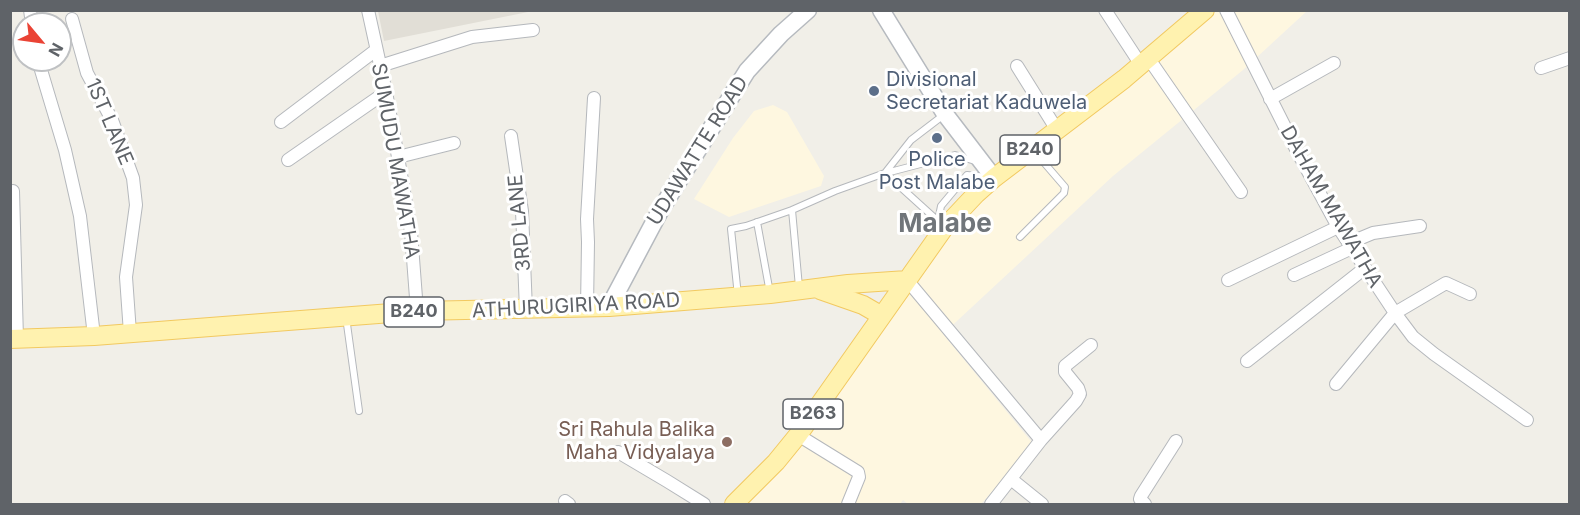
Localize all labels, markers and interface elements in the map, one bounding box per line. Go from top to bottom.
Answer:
north arrow [12,12,72,72]
text: N [44,40,68,60]
street label: SUMUDU MAWATHA [366,61,424,261]
place label: Divisional Secretariat Kaduwela [886,68,1087,115]
street label: UDAWATTE ROAD [642,72,754,230]
street label: 1ST LANE [80,75,138,169]
marker: Divisional Secretariat Kaduwela [867,84,881,98]
street label: DAHAM MAWATHA [1275,122,1387,292]
marker: Police Post Malabe [930,131,944,145]
road number: B240 [1000,135,1060,165]
place label: Police Post Malabe [879,148,995,195]
street label: 3RD LANE [504,173,536,273]
district label: Malabe [898,208,992,240]
street label: ATHURUGIRIYA ROAD [471,289,681,323]
road number: B240 [384,297,444,327]
road number: B263 [783,399,843,429]
place label: Sri Rahula Balika Maha Vidyalaya [558,418,715,465]
marker: Sri Rahula Balika Maha Vidyalaya [720,435,734,449]

